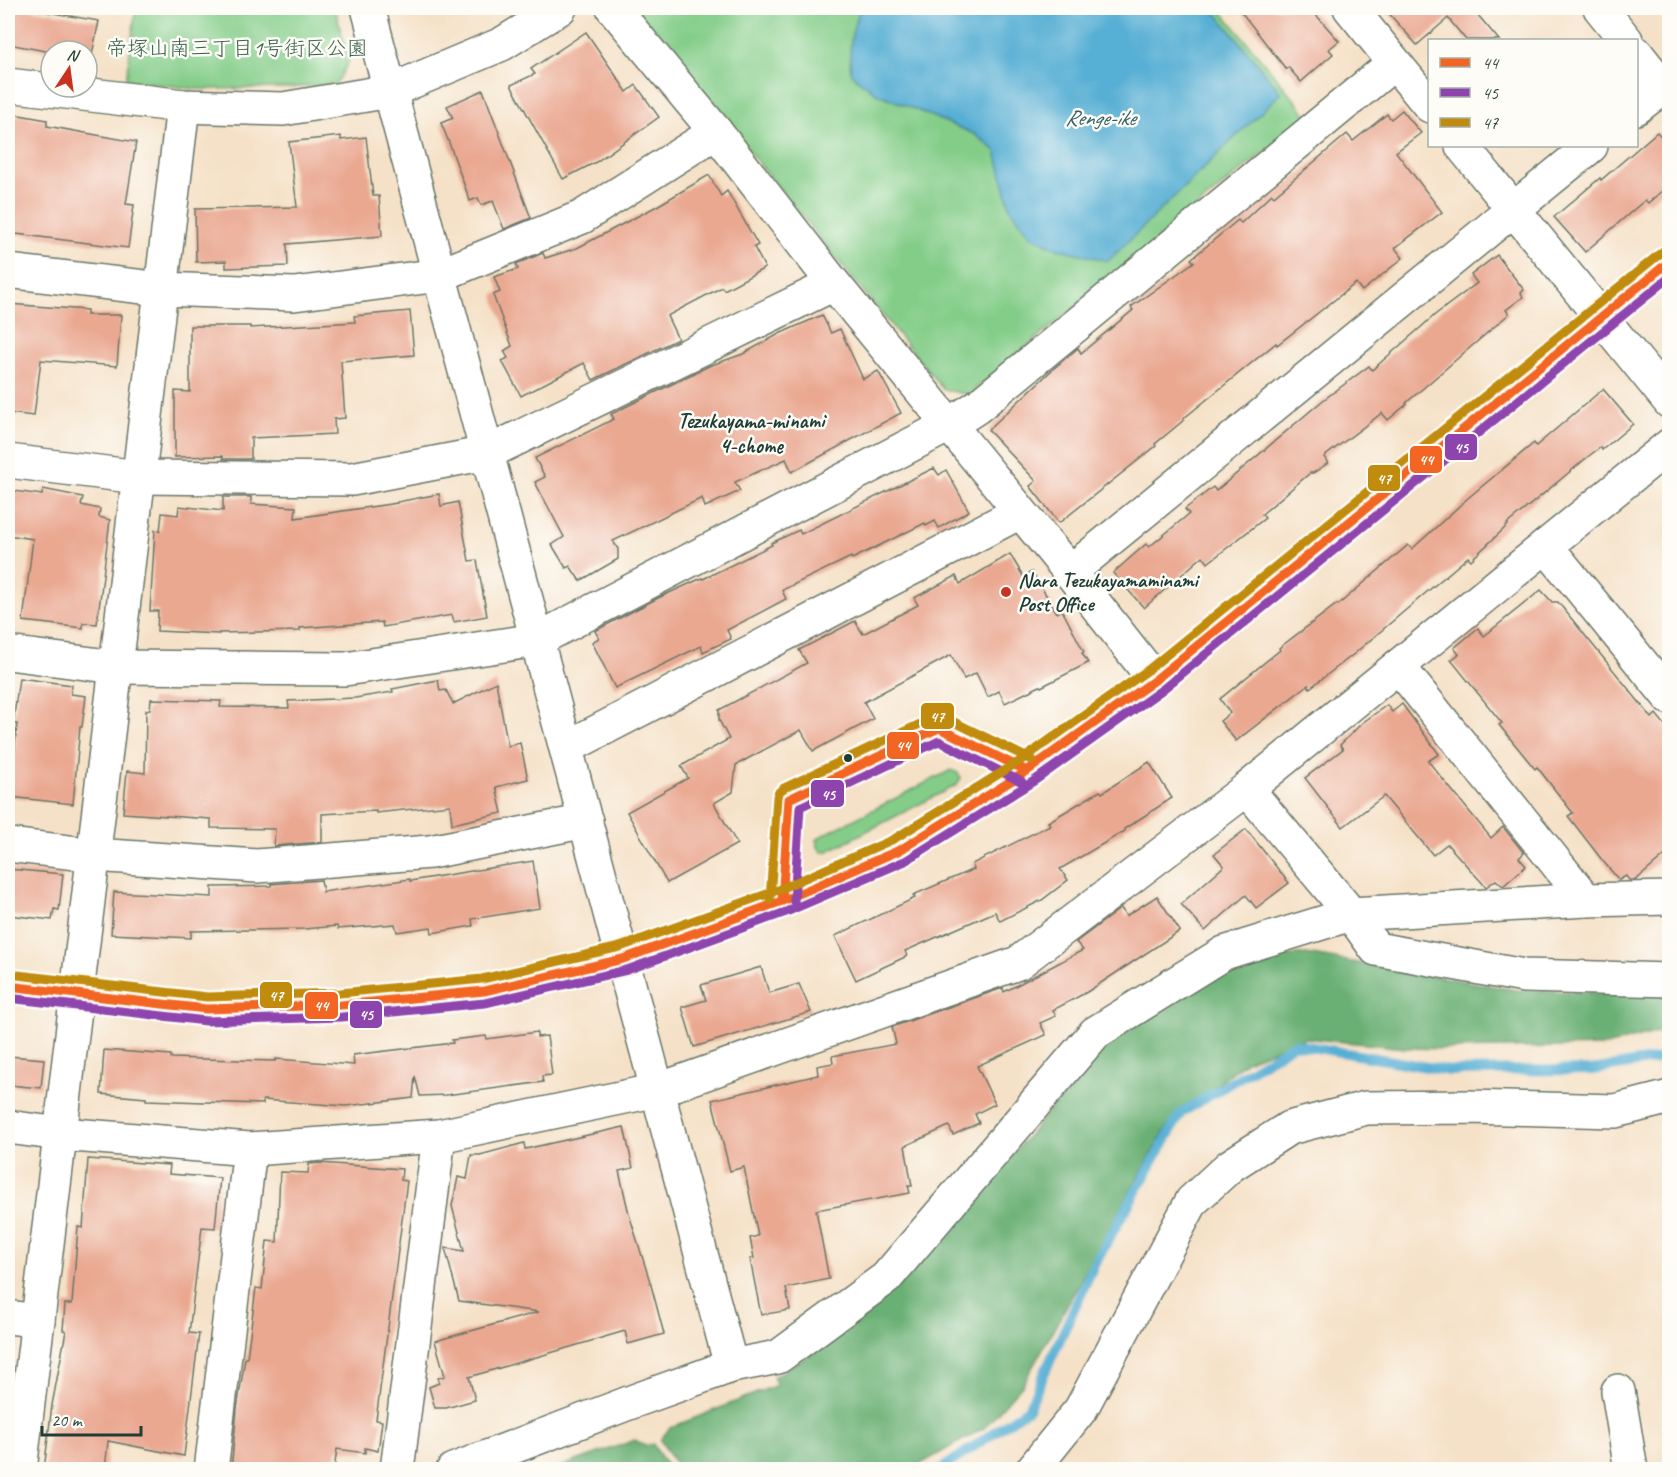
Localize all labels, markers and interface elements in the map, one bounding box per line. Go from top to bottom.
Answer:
park label: 帝塚山南三丁目1号街区公園 [106,35,368,61]
north arrow [39,39,99,99]
legend [1428,39,1638,147]
text: N [65,45,82,67]
text: 44 [1482,52,1500,74]
text: 45 [1482,82,1499,104]
water label: Renge-ike [1065,104,1139,132]
text: 47 [1482,112,1499,134]
district label: Tezukayama-minami 4-chome [678,407,827,460]
line badge: 45 [1444,433,1478,461]
text: 45 [1454,438,1470,458]
line badge: 44 [1409,445,1443,474]
text: 44 [1419,450,1435,470]
line badge: 47 [1367,464,1401,492]
text: 47 [1377,469,1393,489]
place label: Nara Tezukayamaminami Post Office [1018,567,1201,617]
marker: Nara Tezukayamaminami Post Office [999,585,1013,599]
line badge: 47 [920,702,955,730]
text: 47 [930,707,946,727]
line badge: 44 [886,731,920,760]
text: 44 [896,736,912,756]
unlabelled marker [842,752,854,764]
line badge: 45 [810,779,845,808]
text: 45 [821,785,837,805]
line badge: 47 [259,981,293,1009]
text: 47 [269,986,285,1006]
line badge: 44 [304,991,339,1020]
text: 44 [314,996,330,1016]
line badge: 45 [349,1000,383,1029]
text: 45 [359,1005,375,1025]
scale bar [42,1399,141,1437]
text: 20 m [51,1409,84,1431]

